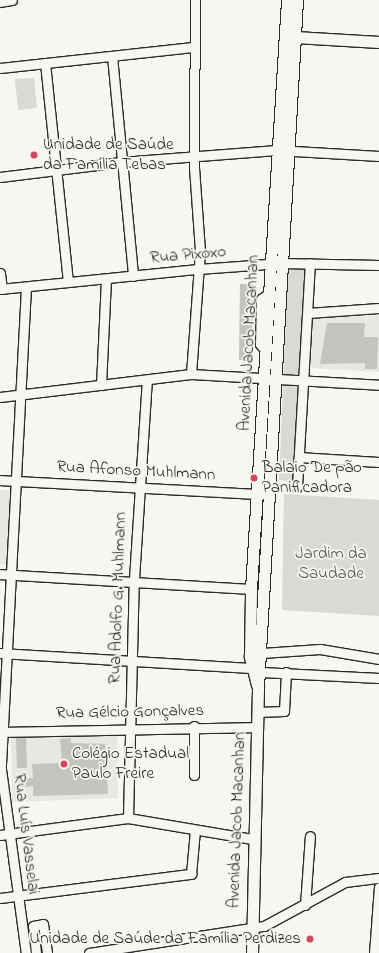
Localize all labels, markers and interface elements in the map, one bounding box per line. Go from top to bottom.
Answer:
place label: Unidade de Saúde da Família Tebas [43,135,174,175]
marker: Unidade de Saúde da Família Tebas [28,149,40,161]
street label: Rua Pixoxo [149,242,227,268]
street label: Avenida Jacob Macanhan [234,254,264,432]
street label: Rua Afonso Muhlmann [56,457,216,485]
place label: Balaio De pão Panificadora [262,458,362,498]
marker: Balaio De pão Panificadora [249,473,259,483]
street label: Rua Adolfo G. Muhlmann [105,512,131,684]
park label: Jardim da Saudade [295,544,367,584]
street label: Rua Gélcio Gonçalves [56,701,204,723]
street label: Avenida Jacob Macanhan [224,731,250,909]
place label: Colégio Estadual Paulo Freire [72,744,189,784]
marker: Colégio Estadual Paulo Freire [59,759,69,769]
street label: Rua Luís Vasselai [8,772,44,896]
place label: Unidade de Saúde da Família Perdizes [30,929,301,949]
marker: Unidade de Saúde da Família Perdizes [304,933,316,945]

